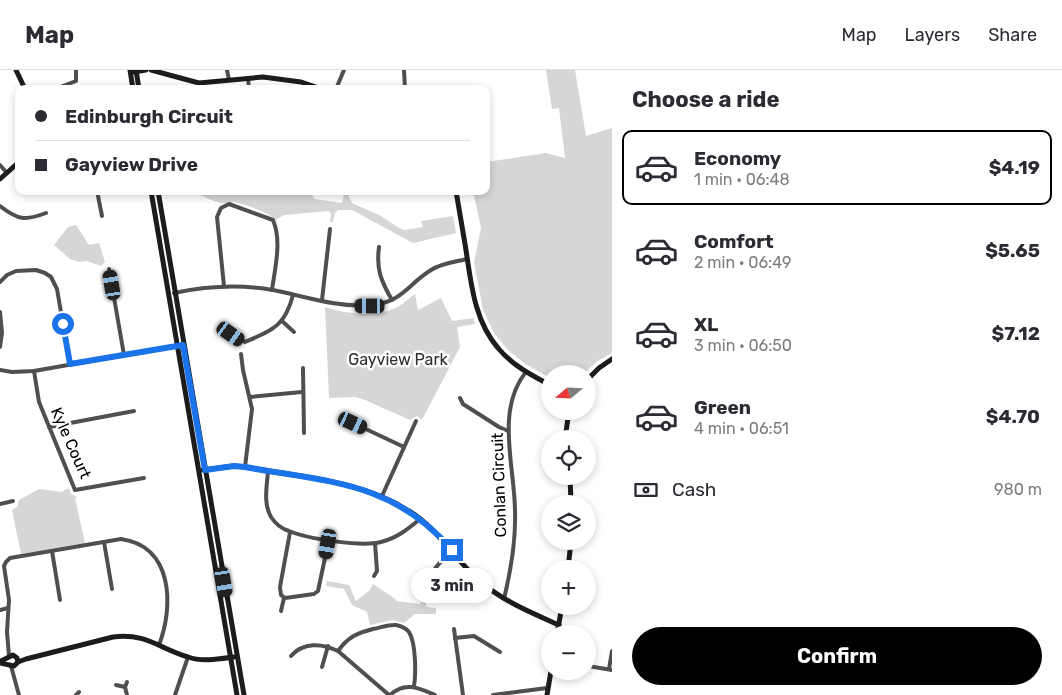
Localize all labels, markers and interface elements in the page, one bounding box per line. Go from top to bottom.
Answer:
text: Map [25,21,74,49]
text: Map [842,24,877,46]
text: Layers [905,24,960,46]
text: Share [988,24,1037,46]
text: Choose a ride [632,86,779,113]
text: Edinburgh Circuit [65,105,233,128]
icon: car [634,145,679,190]
text: Economy [694,147,781,170]
text: Gayview Drive [65,153,198,176]
text: $4.19 [989,156,1040,179]
text: 1 min · 06:48 [694,170,790,189]
icon: car [634,228,679,273]
text: Comfort [694,230,774,253]
text: $5.65 [985,239,1040,262]
text: 2 min · 06:49 [694,253,791,272]
car [102,269,121,301]
car [355,299,385,314]
icon: car [634,311,679,356]
route start [52,313,74,335]
text: XL [694,313,718,336]
car [214,319,247,349]
text: $7.12 [992,322,1040,345]
text: 3 min · 06:50 [694,336,792,355]
park label: Gayview Park [348,350,449,369]
north arrow [541,365,596,420]
map controls [541,365,596,680]
icon: car [634,394,679,439]
text: Green [694,396,751,419]
street label: Kyle Court [47,404,95,482]
text: $4.70 [986,405,1040,428]
car [336,410,369,436]
text: 4 min · 06:51 [694,419,789,438]
button: locate [541,430,596,485]
street label: Conlan Circuit [488,432,510,538]
icon: cash [632,476,660,504]
text: Cash [672,478,716,501]
text: 980 m [994,480,1042,499]
button: layers [541,495,596,550]
car [318,528,337,560]
route end [441,539,463,561]
button: + [541,560,596,615]
car [214,566,233,598]
callout: 3 min [411,568,493,602]
text: 3 min [430,576,474,595]
button: − [541,625,596,680]
button: Confirm [632,627,1042,685]

